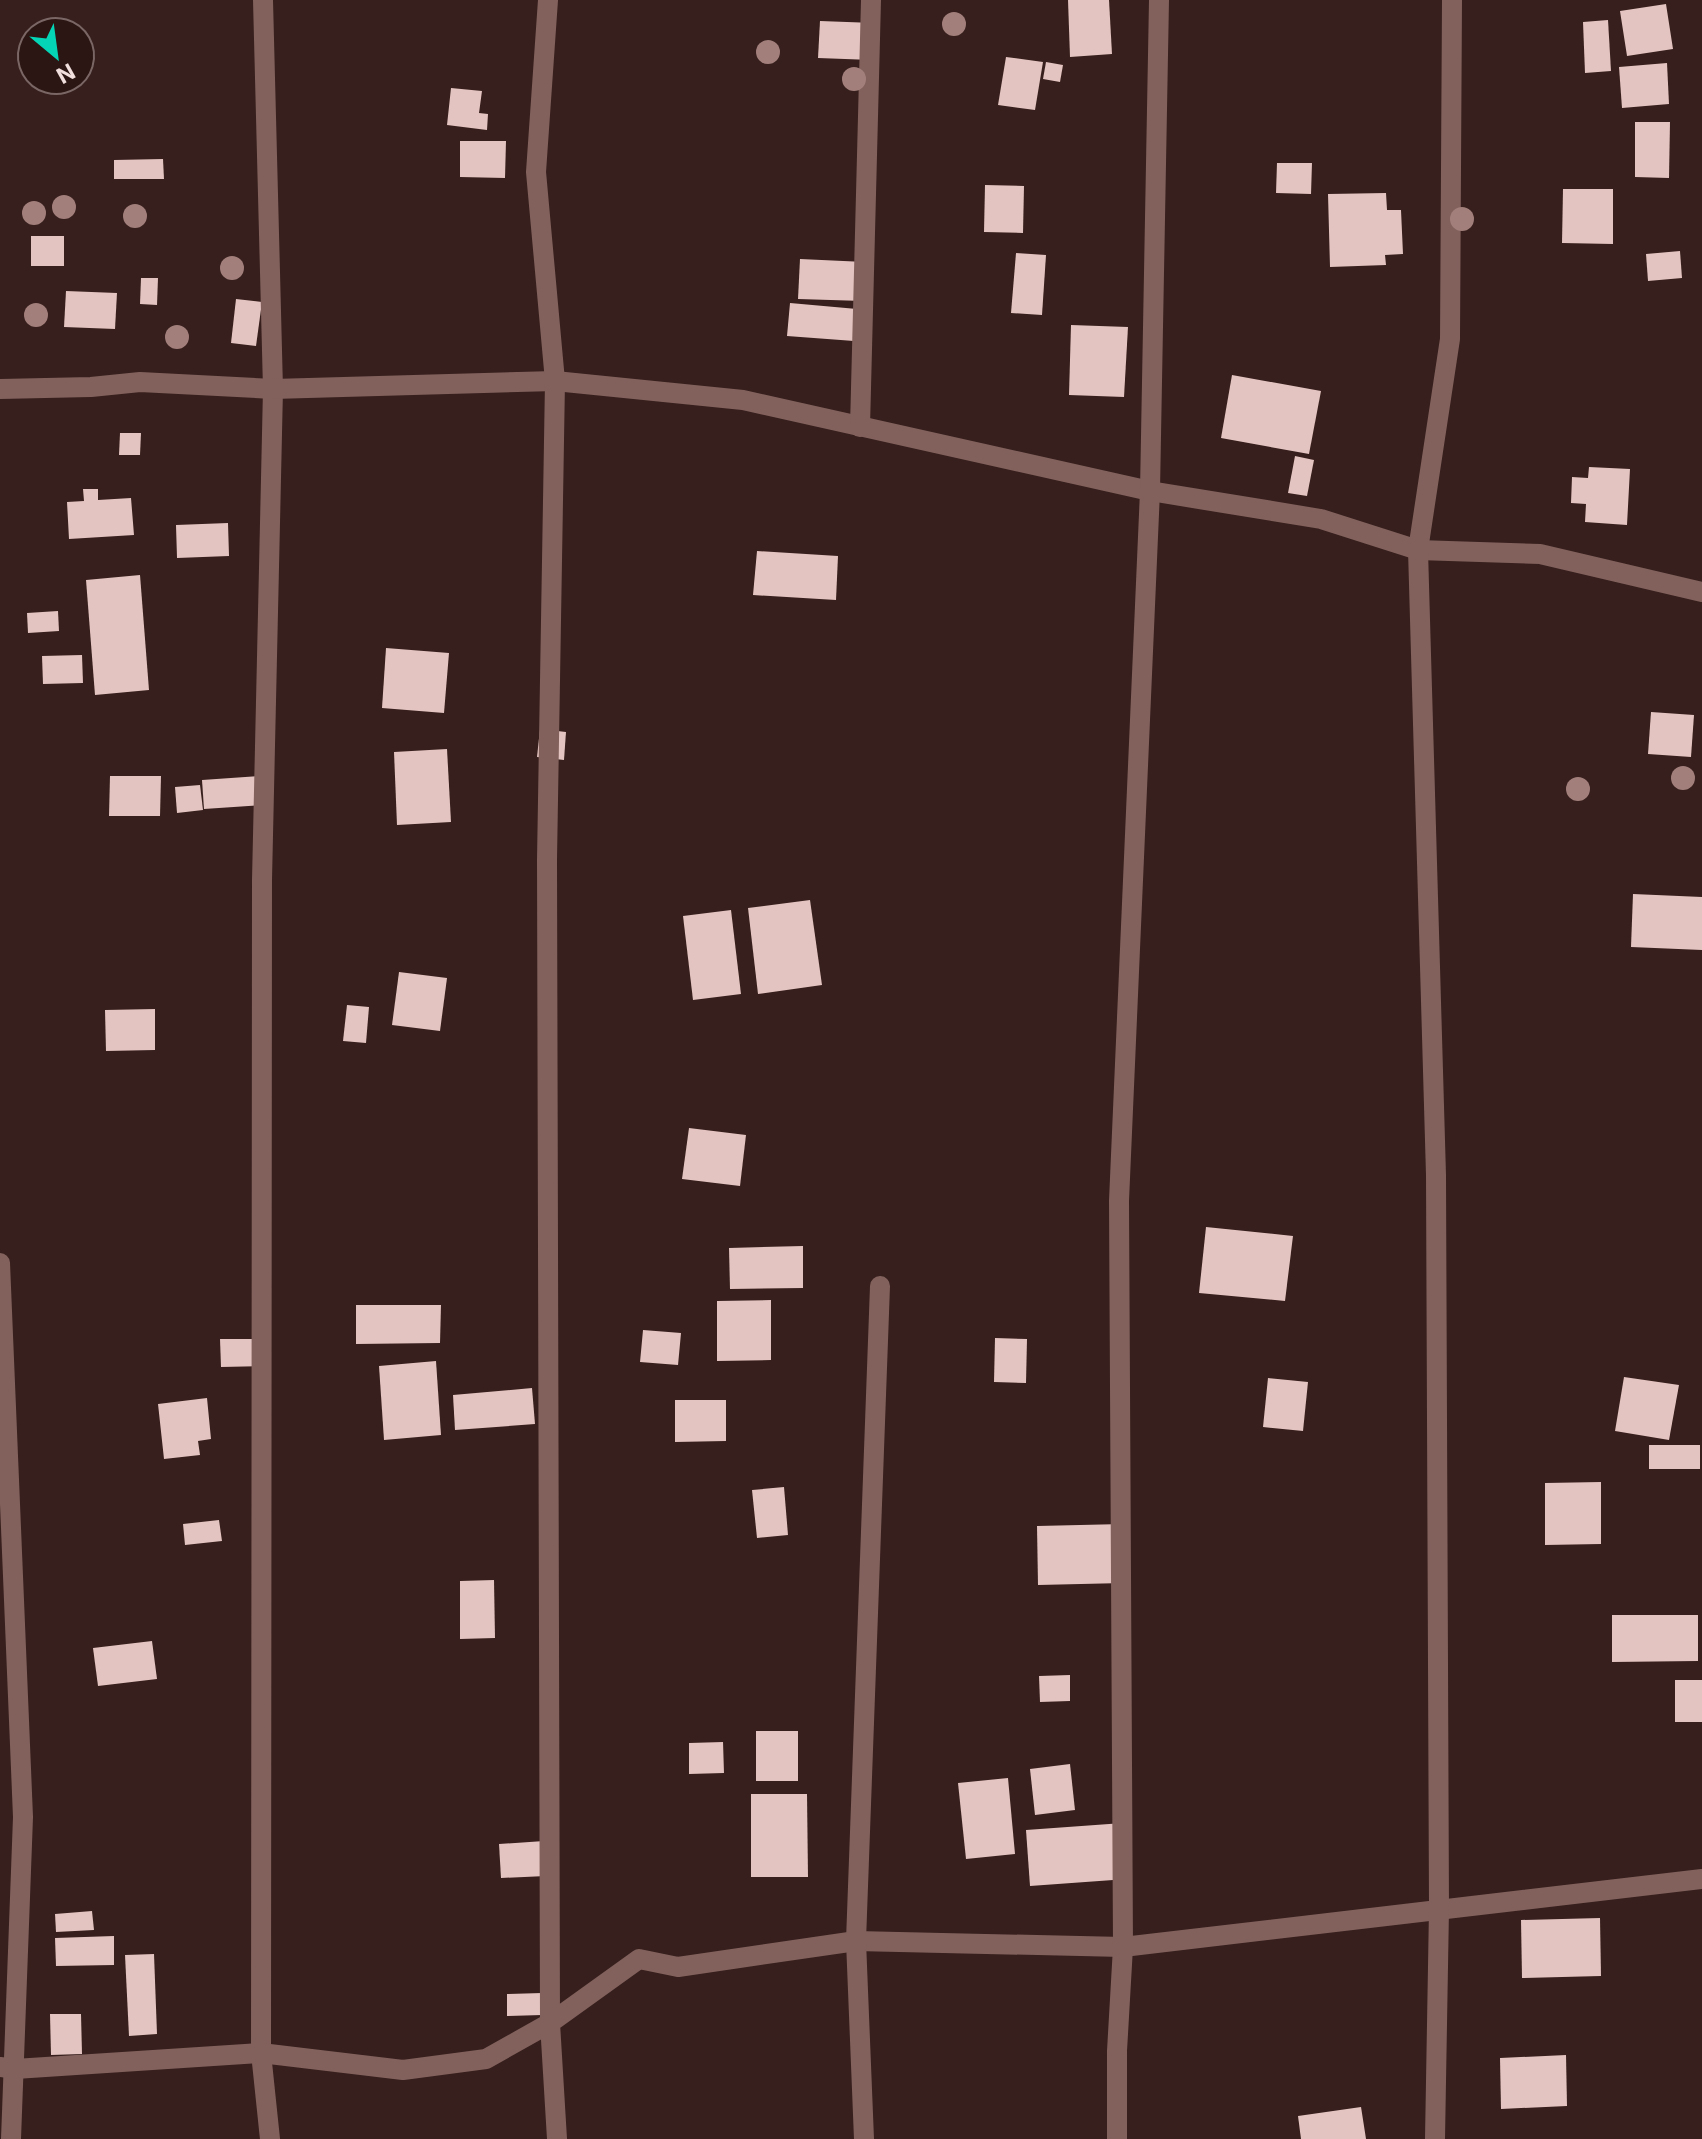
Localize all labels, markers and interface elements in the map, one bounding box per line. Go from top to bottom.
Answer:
north arrow [16,16,96,96]
text: N [52,58,79,89]

